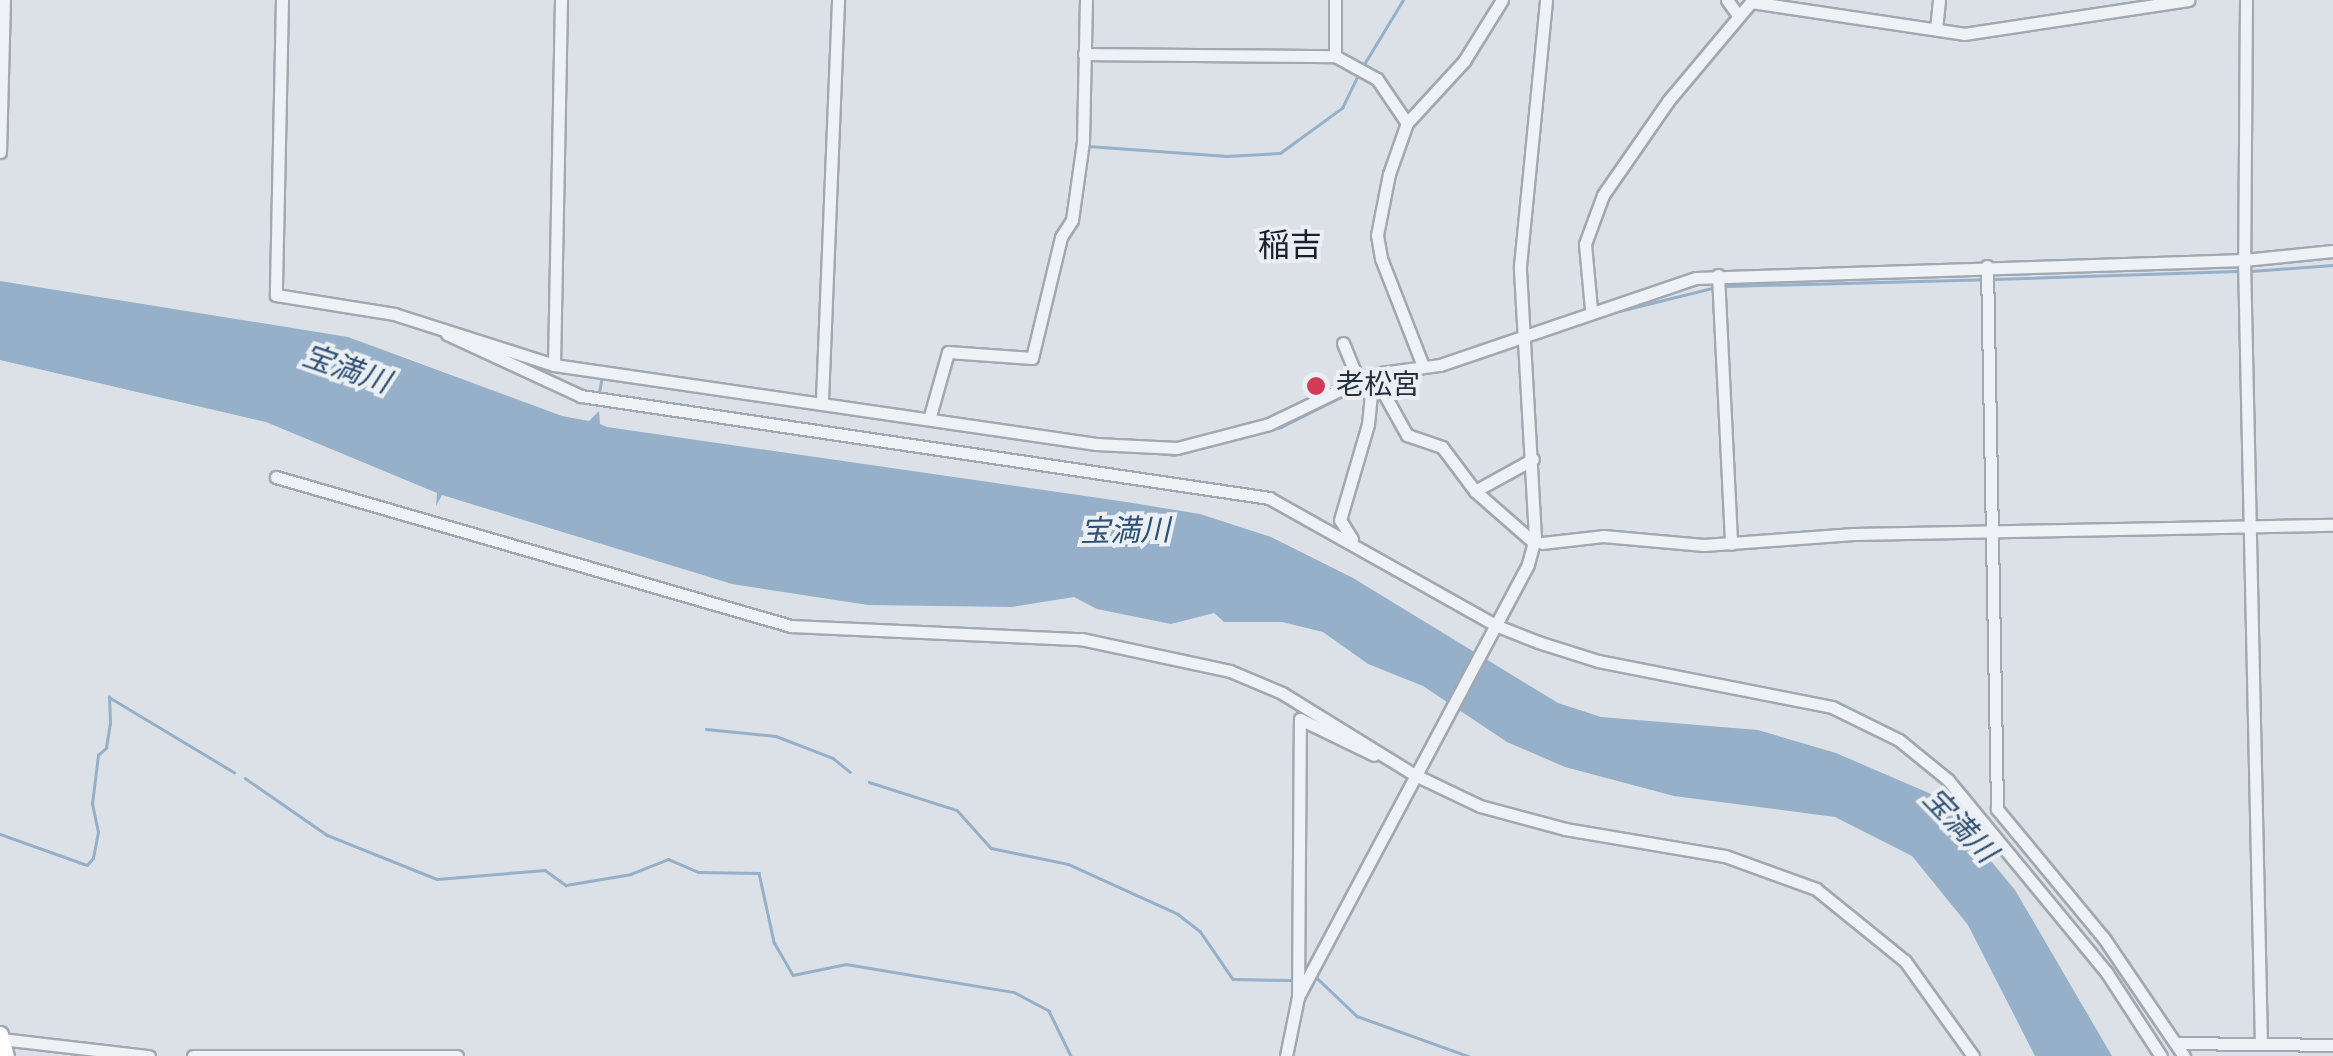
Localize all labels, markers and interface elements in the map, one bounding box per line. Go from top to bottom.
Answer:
district label: 稲吉 [1258,228,1322,266]
water label: 宝満川 [298,338,394,402]
place label: 老松宮 [1336,369,1420,403]
marker: 老松宮 [1305,375,1327,397]
water label: 宝満川 [1080,513,1170,551]
water label: 宝満川 [1915,781,2003,871]

